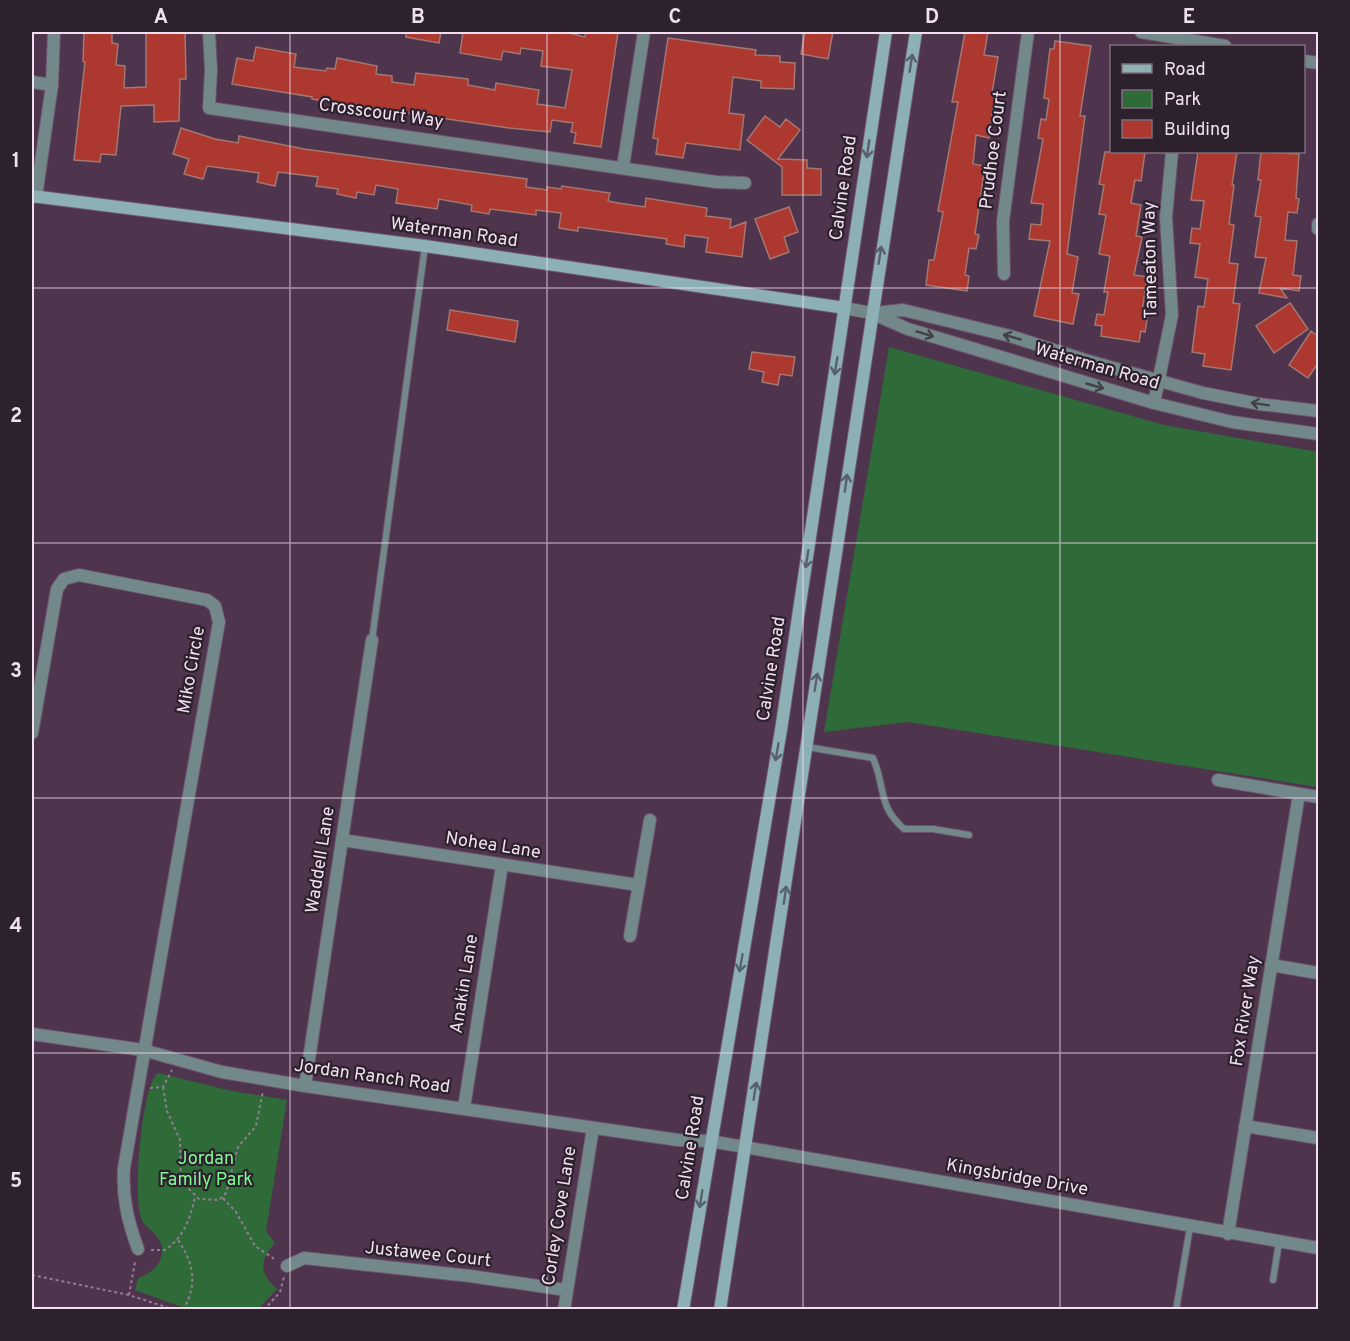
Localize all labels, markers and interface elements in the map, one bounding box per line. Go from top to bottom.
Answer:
text: A [154,5,168,31]
text: B [411,5,425,31]
text: C [669,5,681,31]
text: D [925,5,939,31]
text: E [1183,5,1195,31]
legend [1110,45,1305,153]
one-way arrow [905,53,916,73]
text: Road [1164,59,1206,82]
street label: Prudhoe Court [975,89,1013,211]
text: Park [1164,89,1201,112]
street label: Crosscourt Way [317,94,445,134]
text: Building [1164,119,1230,142]
street label: Calvine Road [825,134,863,242]
one-way arrow [863,139,874,159]
text: 1 [12,149,20,175]
street label: Tameaton Way [1138,201,1164,319]
street label: Waterman Road [389,213,519,253]
one-way arrow [875,246,886,266]
one-way arrow [915,329,934,340]
one-way arrow [1003,331,1022,342]
street label: Waterman Road [1032,338,1162,396]
one-way arrow [830,356,841,376]
one-way arrow [1086,381,1105,392]
one-way arrow [1251,398,1271,409]
text: 2 [10,404,22,430]
one-way arrow [841,474,852,494]
one-way arrow [802,549,813,568]
street label: Calvine Road [752,615,792,723]
street label: Miko Circle [173,624,211,716]
text: 3 [10,659,22,685]
one-way arrow [811,672,822,692]
one-way arrow [772,741,783,761]
street label: Waddell Lane [301,805,341,915]
street label: Nohea Lane [444,827,542,865]
one-way arrow [779,886,790,906]
text: 4 [10,914,22,940]
street label: Anakin Lane [446,933,484,1035]
one-way arrow [735,953,746,973]
street label: Fox River Way [1226,954,1266,1068]
street label: Jordan Ranch Road [292,1055,452,1099]
one-way arrow [750,1081,761,1101]
street label: Calvine Road [671,1094,711,1202]
street label: Corley Cove Lane [538,1145,582,1287]
park label: Jordan Family Park [159,1148,253,1192]
street label: Kingsbridge Drive [944,1154,1090,1202]
text: 5 [10,1169,22,1195]
one-way arrow [695,1189,706,1208]
street label: Justawee Court [364,1237,492,1273]

